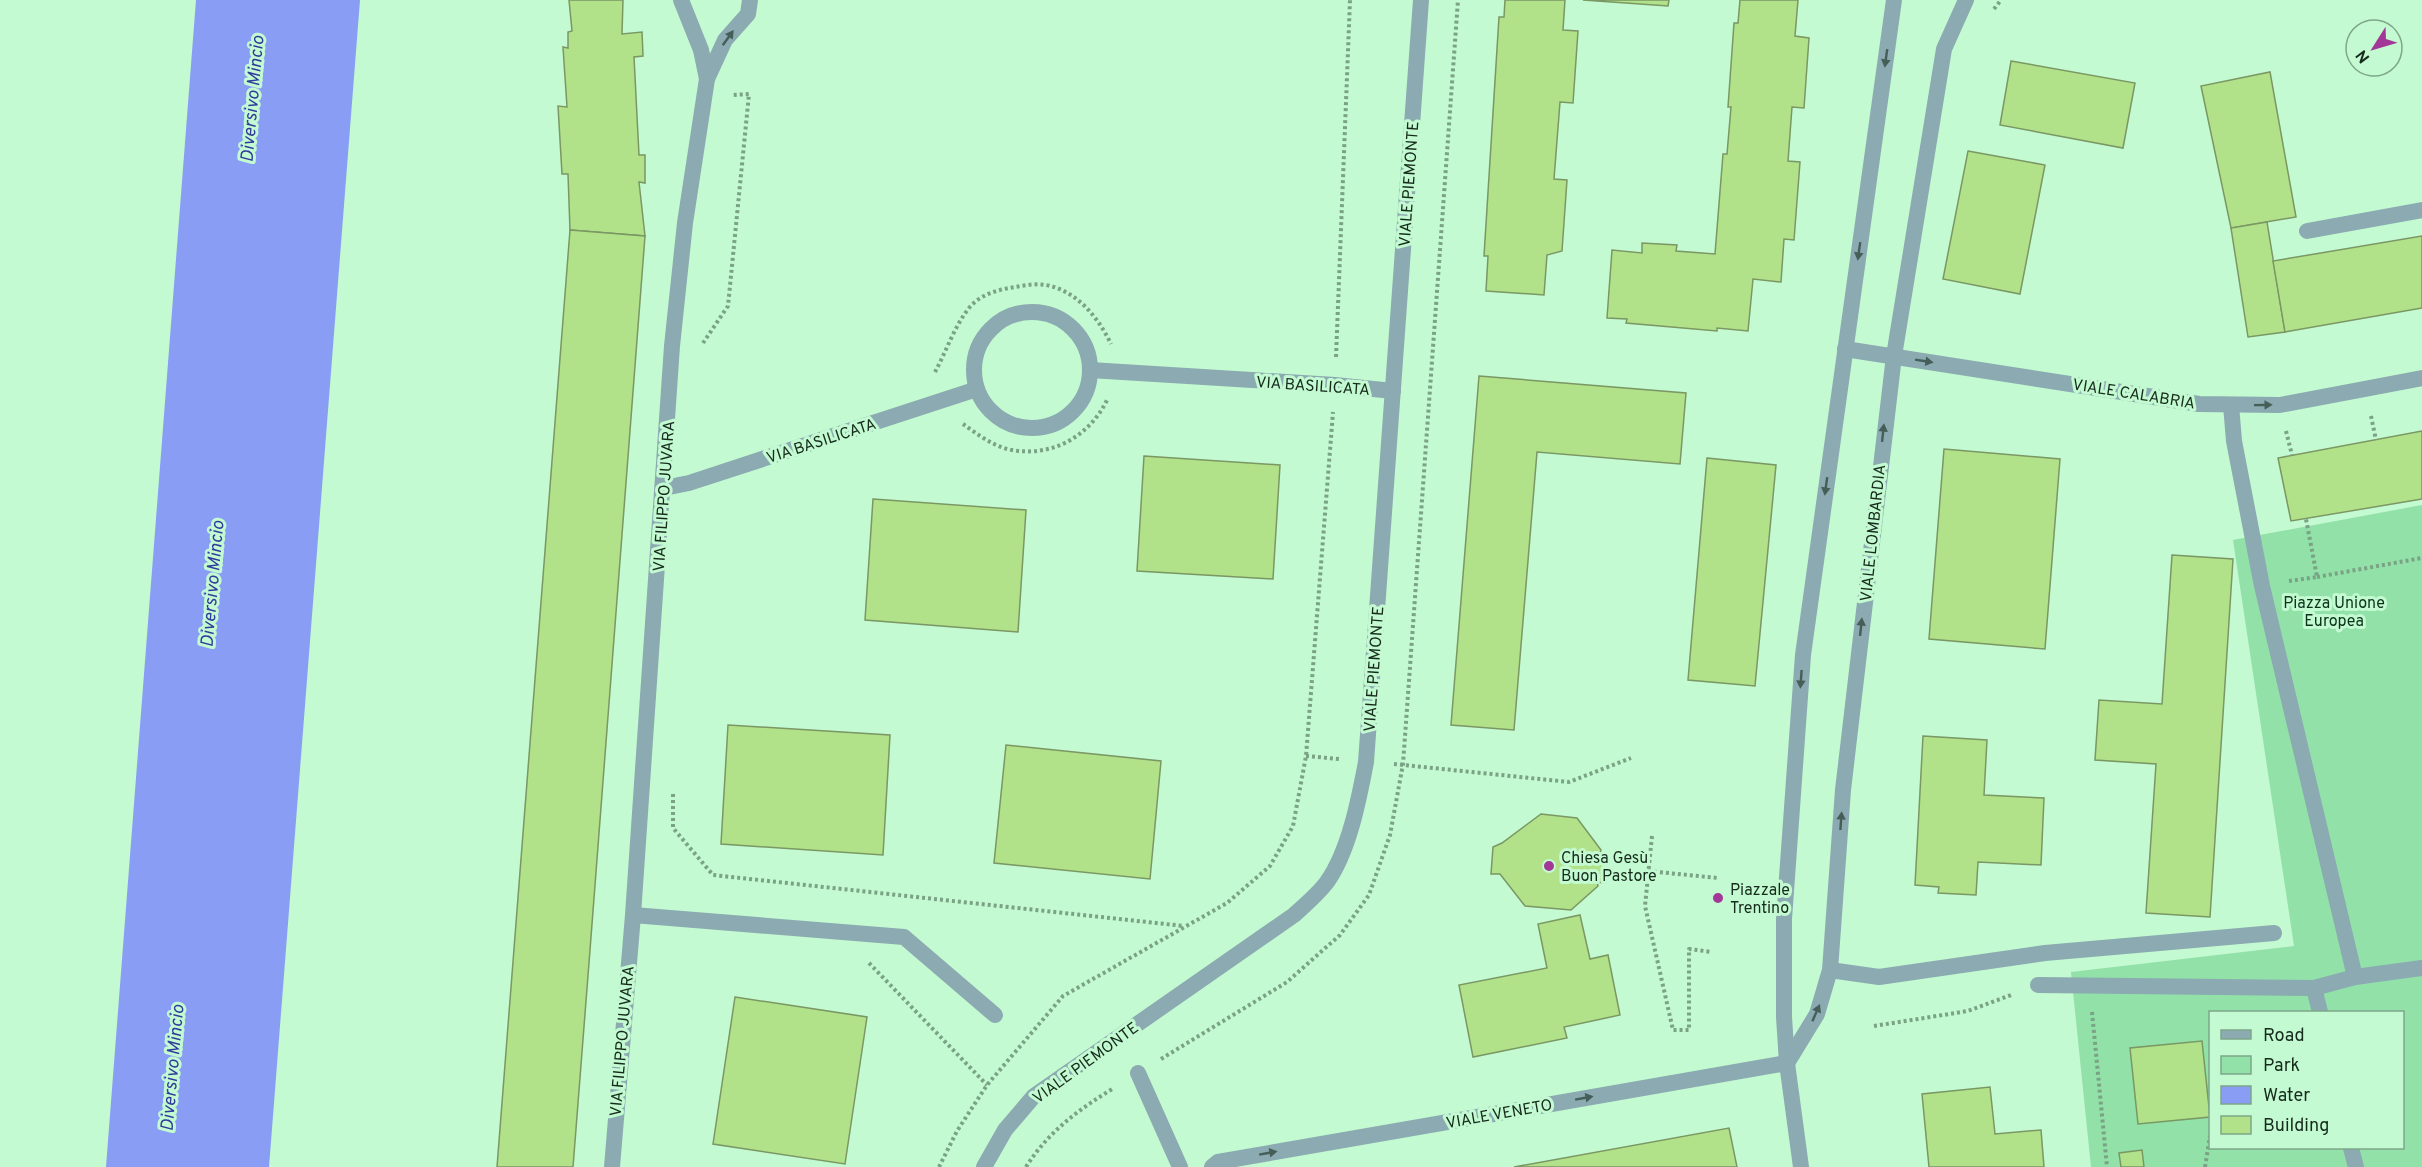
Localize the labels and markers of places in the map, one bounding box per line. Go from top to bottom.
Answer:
place label: Chiesa Gesù Buon Pastore [1561,849,1657,887]
marker: Chiesa Gesù Buon Pastore [1542,859,1556,873]
place label: Piazzale Trentino [1730,881,1790,919]
marker: Piazzale Trentino [1711,891,1725,905]

